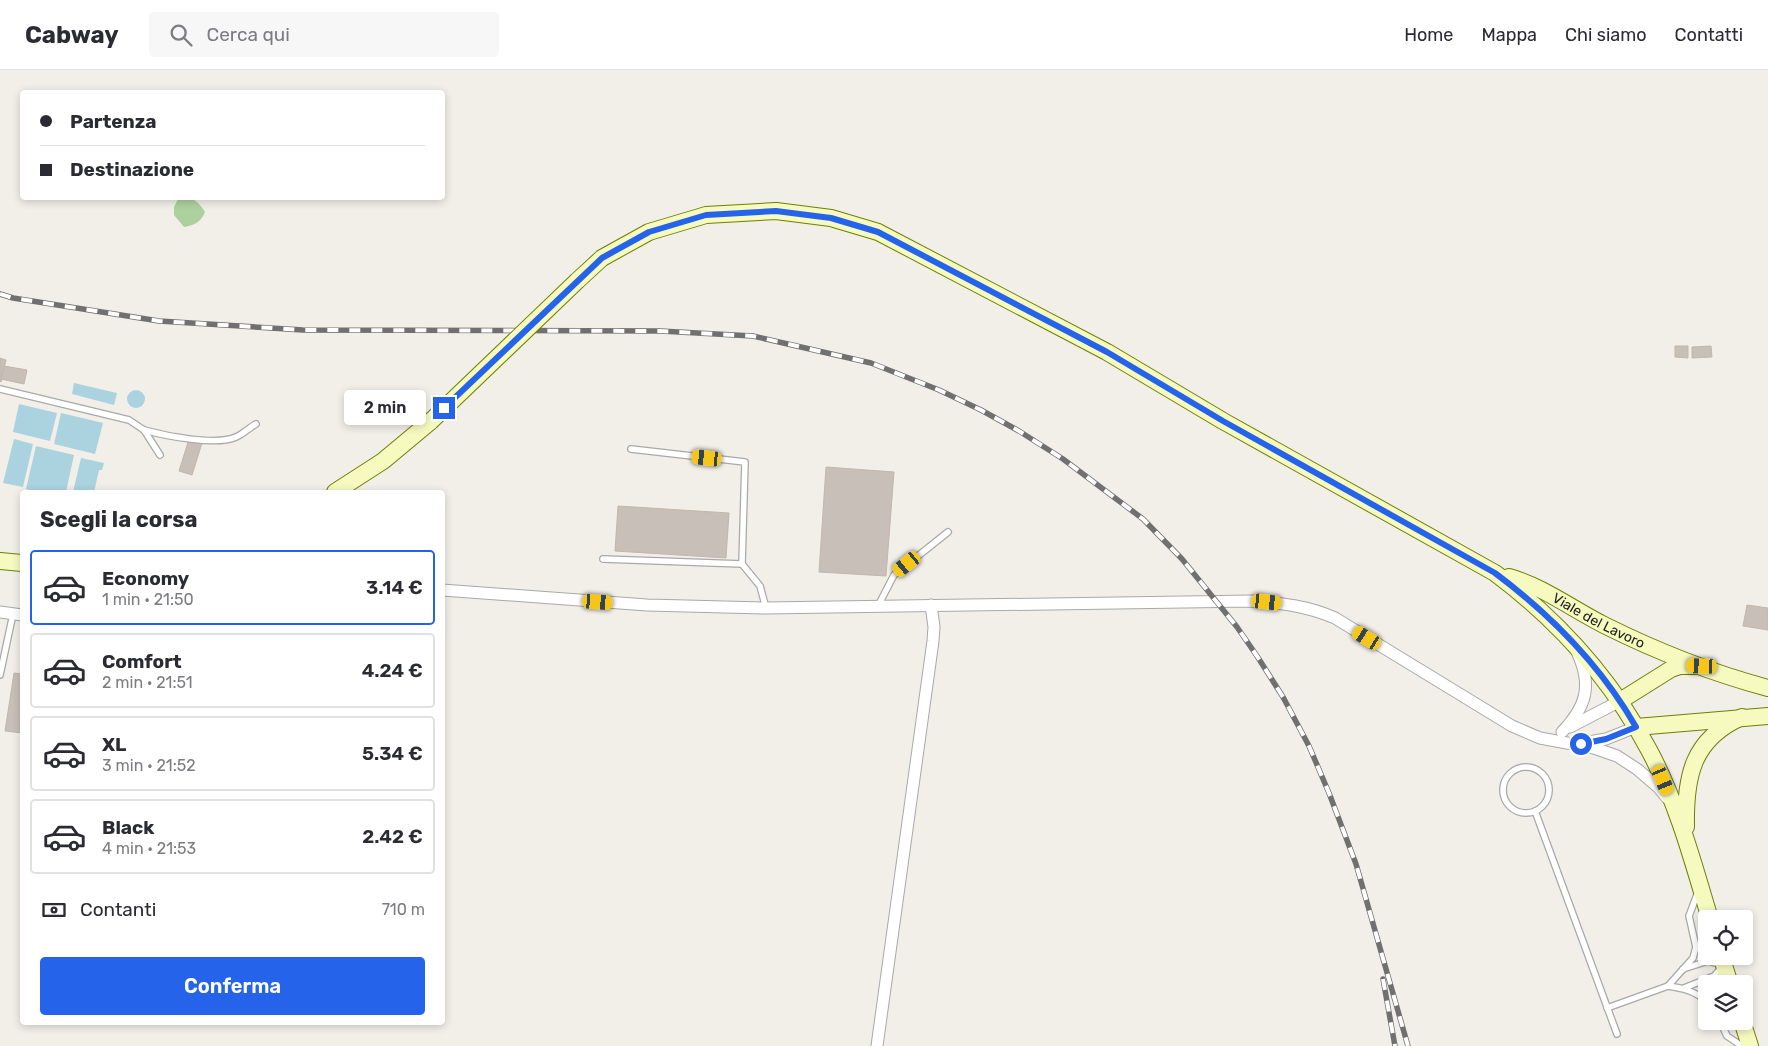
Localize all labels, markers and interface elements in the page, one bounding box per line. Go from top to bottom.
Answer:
search box [149,12,499,57]
text: Cabway [25,21,119,49]
icon: search [167,21,195,49]
text: Cerca qui [207,23,290,46]
text: Home [1404,24,1453,46]
text: Mappa [1481,24,1537,46]
text: Chi siamo [1565,24,1647,46]
text: Contatti [1675,24,1743,46]
text: Partenza [70,110,157,133]
text: Destinazione [70,158,194,181]
callout: 2 min [344,390,426,426]
route end [433,397,455,419]
text: 2 min [364,398,406,417]
car [691,449,722,467]
text: Scegli la corsa [40,506,197,533]
car [890,549,923,579]
icon: car [42,565,87,610]
text: Economy [102,567,189,590]
text: 3.14 € [366,576,423,599]
street label: Viale del Lavoro [1550,589,1648,652]
text: 1 min · 21:50 [102,590,194,609]
car [582,593,613,611]
car [1251,593,1282,611]
car [1350,624,1383,652]
icon: car [42,648,87,693]
text: Comfort [102,650,182,673]
car [1686,658,1717,674]
text: 4.24 € [362,659,423,682]
text: 2 min · 21:51 [102,673,193,692]
icon: car [42,731,87,776]
text: XL [102,733,126,756]
route start [1570,733,1592,755]
text: 5.34 € [362,742,423,765]
text: 3 min · 21:52 [102,756,196,775]
car [1650,763,1675,797]
icon: car [42,814,87,859]
text: Black [102,816,154,839]
text: 2.42 € [362,825,423,848]
text: 4 min · 21:53 [102,839,196,858]
icon: cash [40,896,68,924]
text: Contanti [80,898,156,921]
text: 710 m [382,900,425,919]
map controls [1698,910,1753,1030]
button: locate [1698,910,1753,965]
button: Conferma [40,957,425,1015]
button: layers [1698,975,1753,1030]

